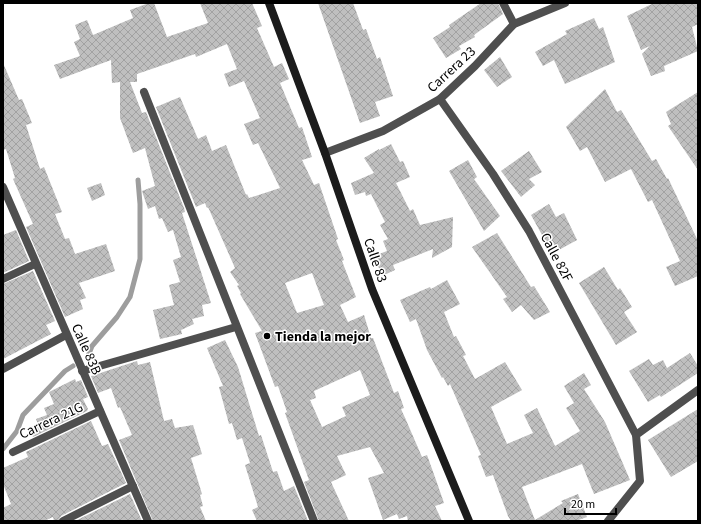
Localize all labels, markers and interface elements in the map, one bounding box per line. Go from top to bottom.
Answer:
street label: Carrera 23 [423,42,480,97]
street label: Calle 82F [535,229,577,286]
street label: Calle 83 [358,235,392,285]
street label: Calle 83B [66,321,106,378]
place label: Tienda la mejor [275,327,371,347]
marker: Tienda la mejor [262,331,272,341]
street label: Carrera 21G [16,397,87,444]
scale bar [565,490,616,516]
text: 20 m [571,496,595,513]

